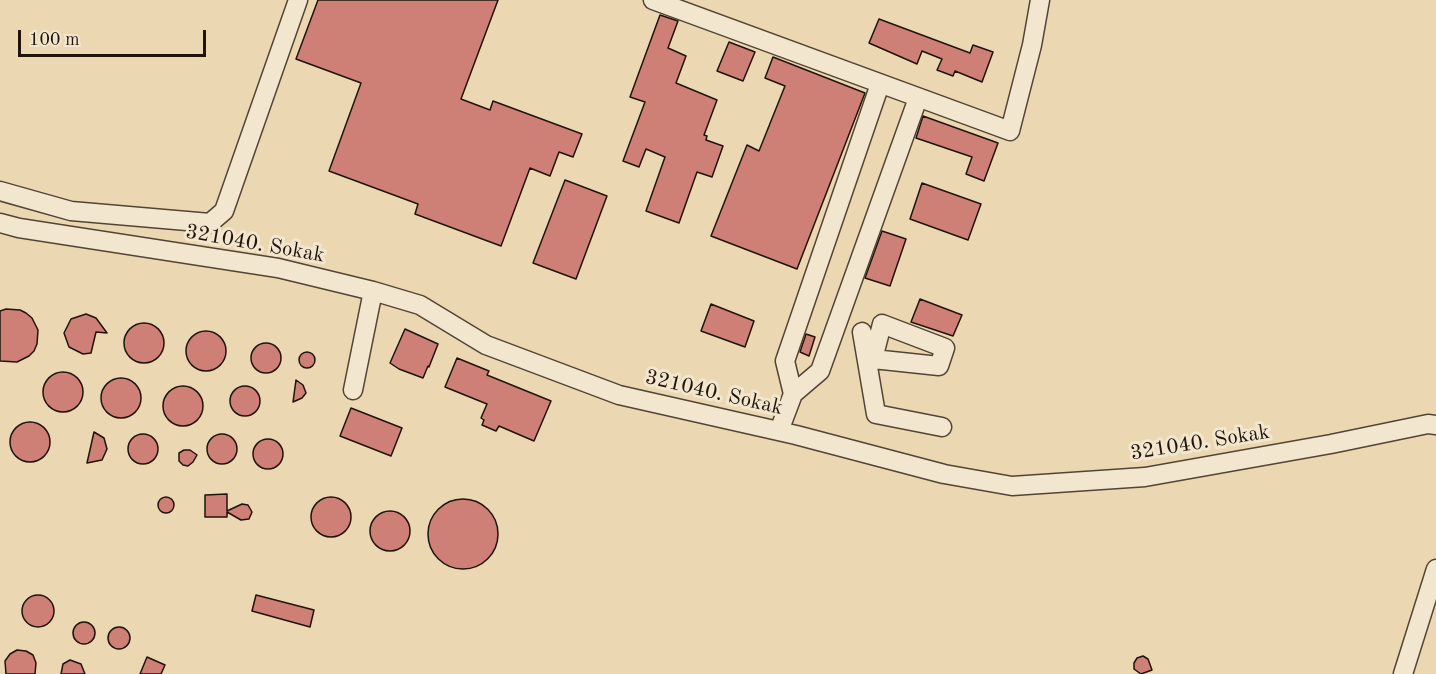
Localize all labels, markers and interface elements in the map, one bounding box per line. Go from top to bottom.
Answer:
scale bar [21,18,208,56]
text: 100 m [29,31,80,49]
street label: 321040. Sokak [184,219,326,269]
street label: 321040. Sokak [643,365,785,421]
street label: 321040. Sokak [1129,420,1271,466]

